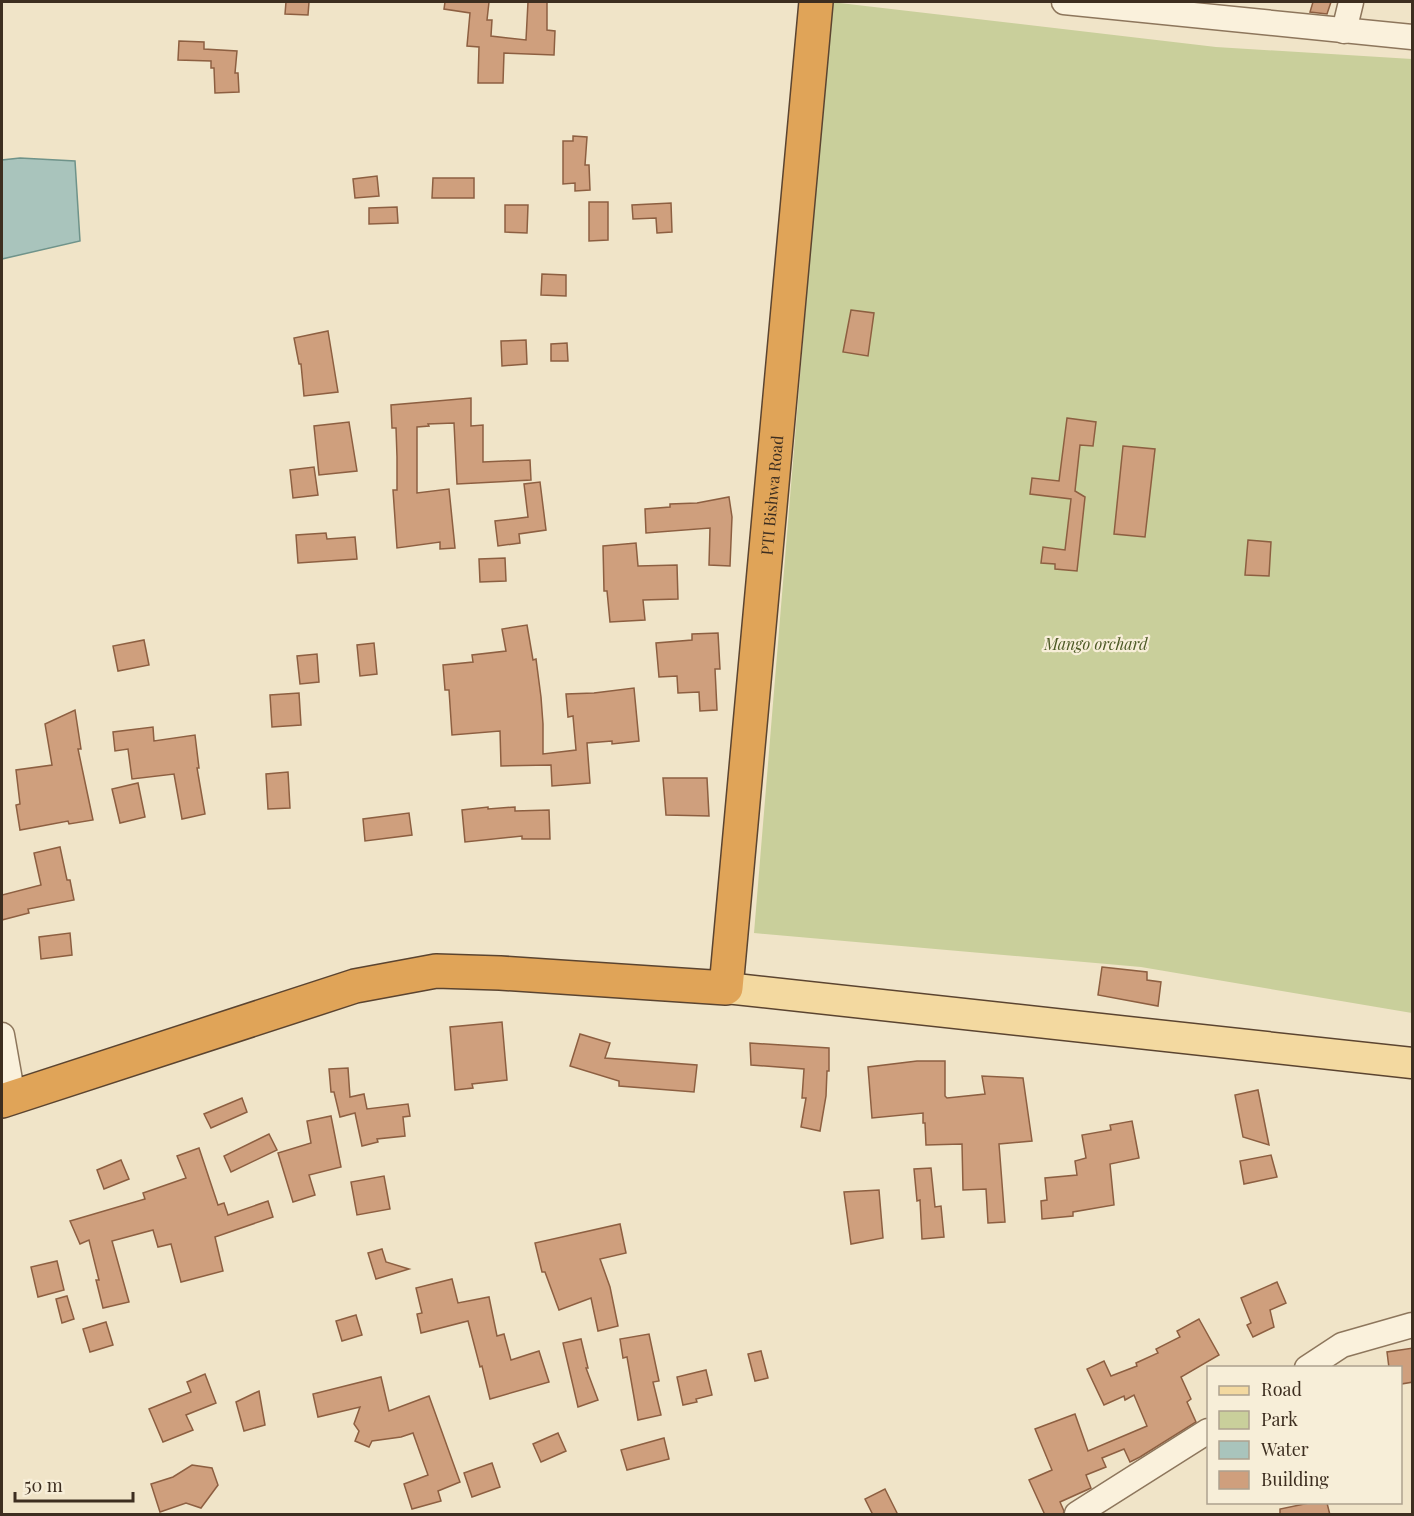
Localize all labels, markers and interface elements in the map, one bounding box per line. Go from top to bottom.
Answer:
street label: PTI Bishwa Road [755,434,787,556]
park label: Mango orchard [1043,633,1149,654]
legend [1207,1366,1402,1504]
text: Road [1261,1377,1302,1401]
text: Park [1261,1407,1298,1431]
text: Water [1260,1437,1309,1461]
scale bar [15,1465,134,1503]
text: Building [1261,1467,1329,1491]
text: 50 m [24,1473,63,1497]

